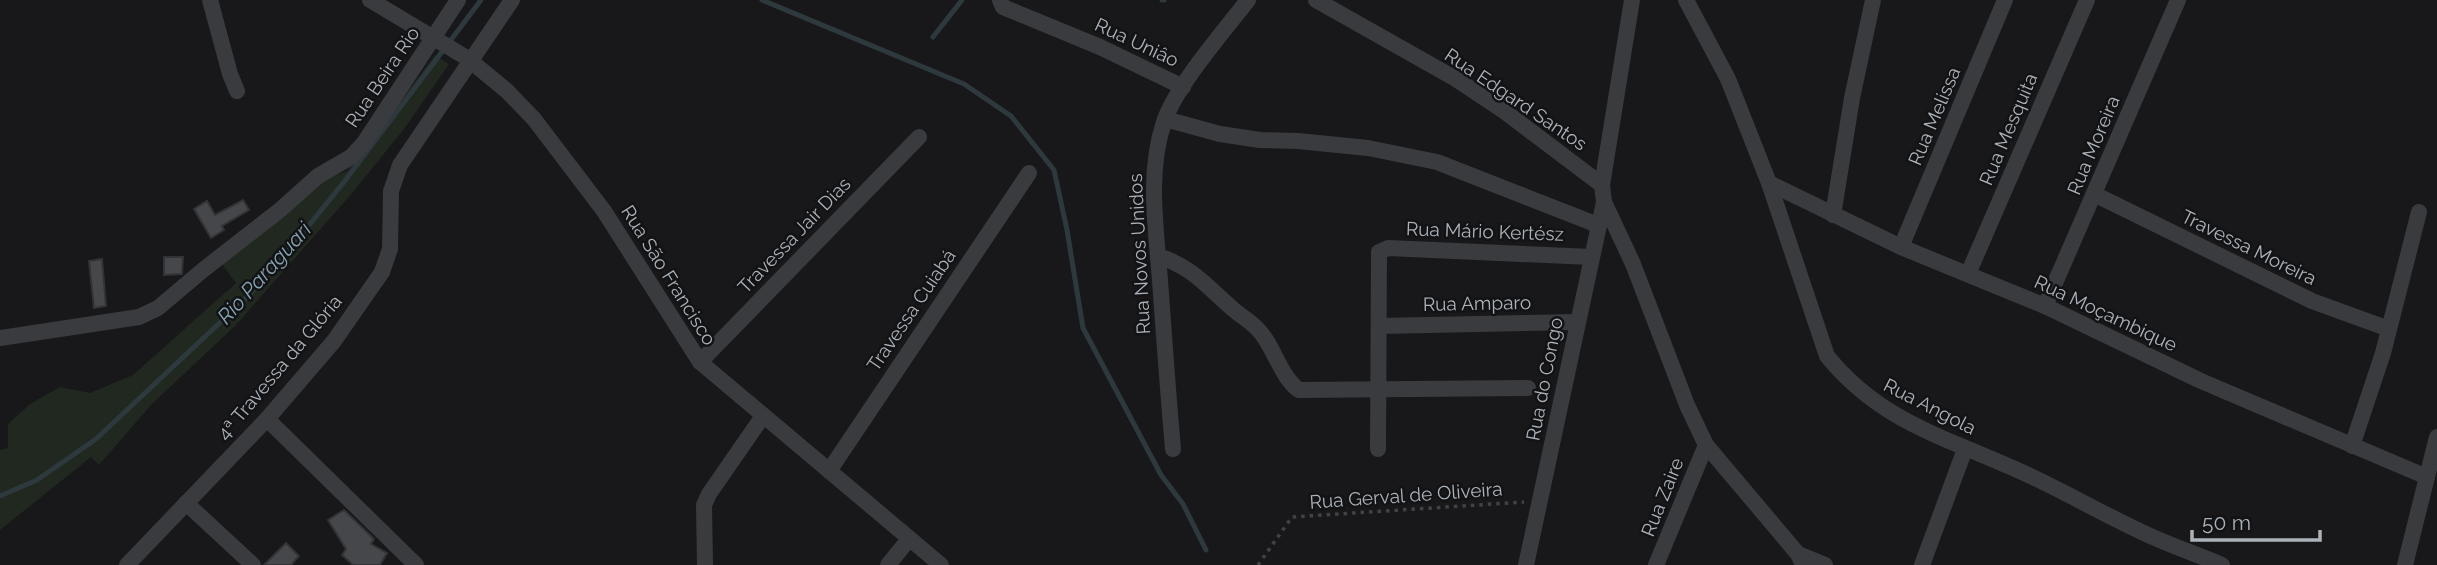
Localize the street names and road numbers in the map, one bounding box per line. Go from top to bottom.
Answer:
street label: Rua Uniâo [1092,13,1182,71]
street label: Rua Beira Rio [340,23,424,131]
street label: Rua Edgard Santos [1441,43,1591,155]
street label: Rua Melissa [1903,64,1965,168]
street label: Rua Mesquita [1975,70,2041,188]
street label: Rua Moreira [2062,92,2124,198]
street label: Travessa Jair Dias [733,173,855,297]
street label: Rua Novos Unidos [1124,173,1154,335]
street label: Rua São Francisco [617,201,721,349]
street label: Travessa Moreira [2178,205,2320,289]
street label: Rua Mário Kertész [1406,217,1564,245]
street label: Travessa Cuiabá [862,245,960,375]
street label: Rua Moçambique [2031,270,2181,356]
street label: 4ª Travessa da Glória [212,290,346,444]
street label: Rua Amparo [1423,291,1531,315]
street label: Rua do Congo [1521,315,1567,443]
street label: Rua Angola [1880,373,1980,439]
street label: Rua Zaire [1636,455,1688,539]
street label: Rua Gerval de Oliveira [1309,477,1503,513]

